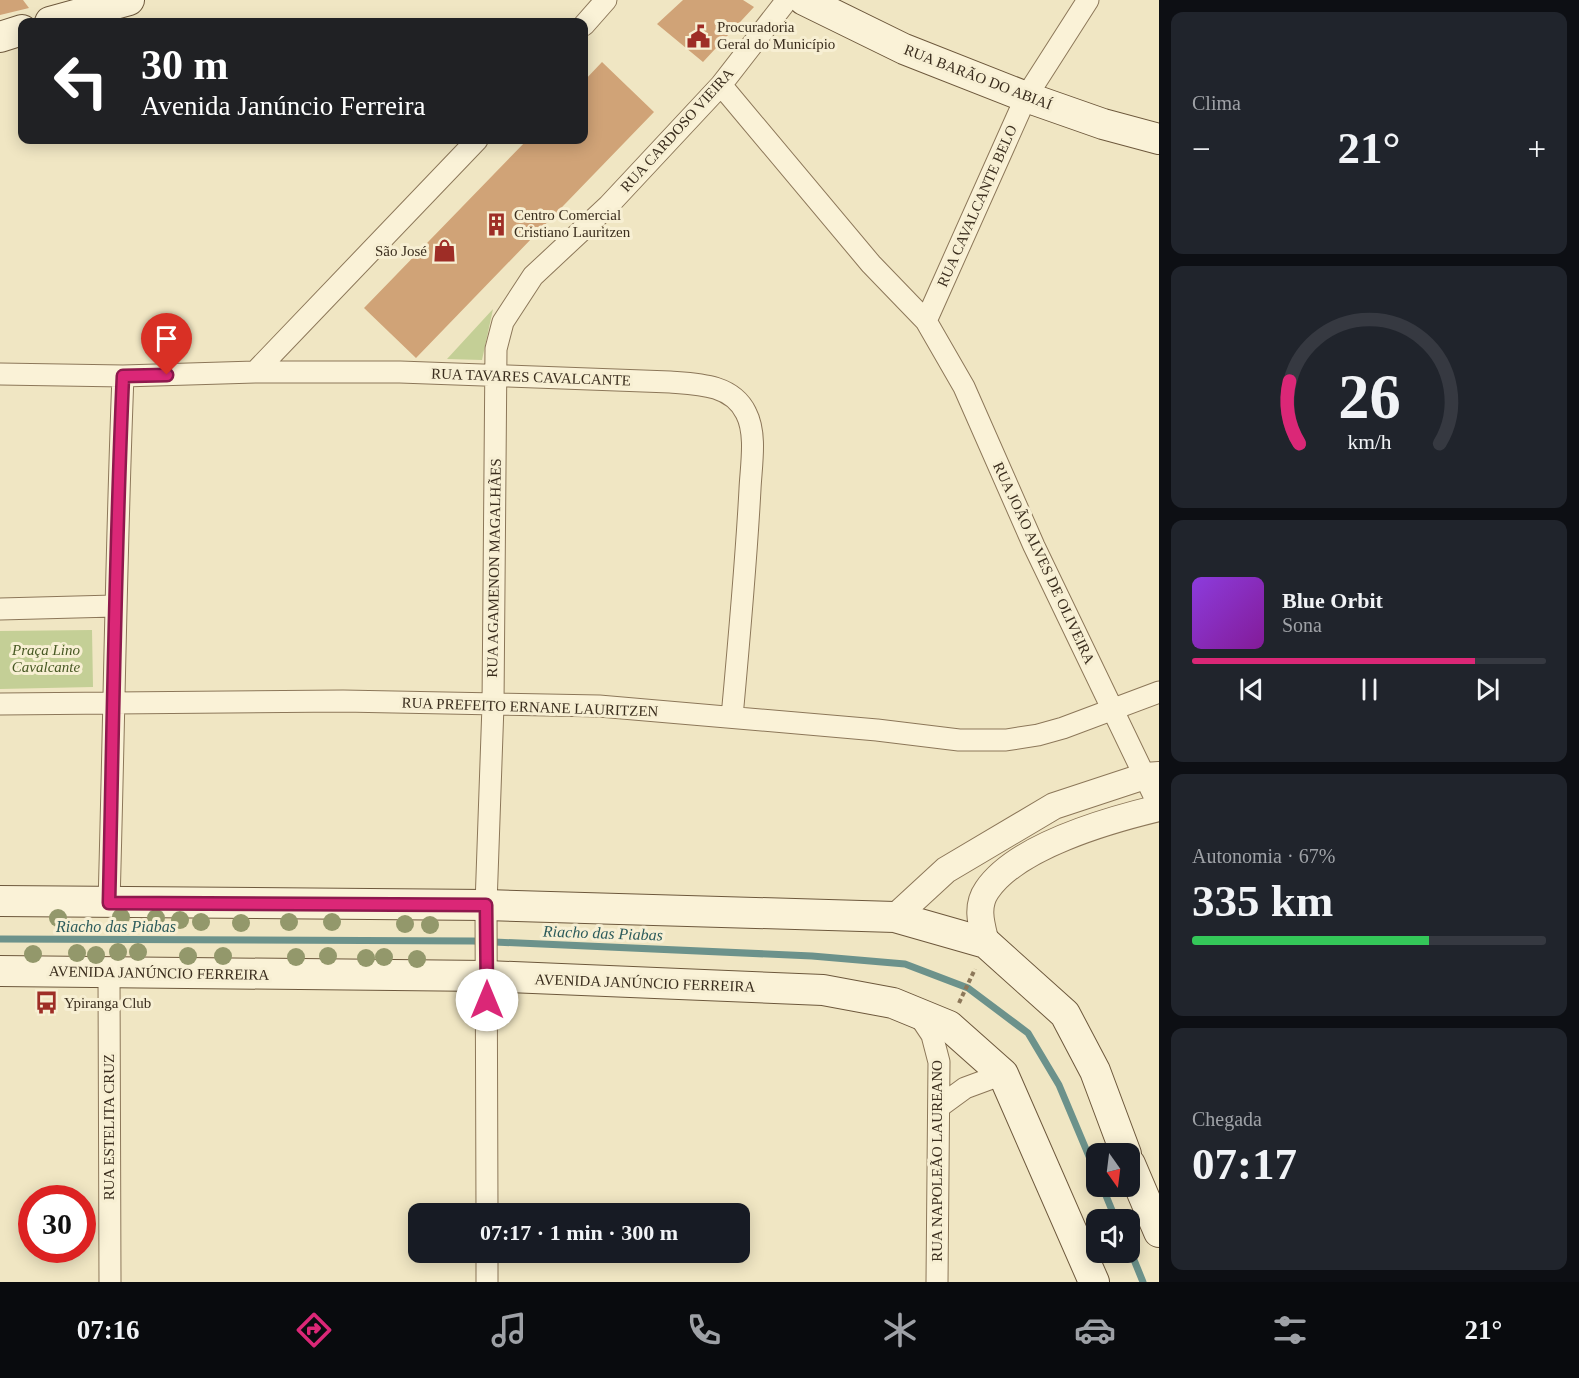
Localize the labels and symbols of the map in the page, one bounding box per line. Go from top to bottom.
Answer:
place label: Procuradoria Geral do Município [717,19,835,52]
public building icon: Procuradoria Geral do Município [686,23,712,49]
street label: RUA BARÃO DO ABIAÍ [902,41,1054,113]
street label: RUA CARDOSO VIEIRA [617,65,737,195]
street label: RUA CAVALCANTE BELO [934,123,1020,289]
place label: Centro Comercial Cristiano Lauritzen [514,207,631,240]
building icon: Centro Comercial Cristiano Lauritzen [483,211,509,237]
shop icon: São José [432,238,458,264]
place label: São José [375,243,427,259]
pin [141,313,192,375]
street label: RUA TAVARES CAVALCANTE [431,366,631,388]
street label: RUA AGAMENON MAGALHÃES [484,458,504,678]
street label: RUA JOÃO ALVES DE OLIVEIRA [990,459,1098,667]
park label: Praça Lino Cavalcante [11,642,80,675]
street label: RUA PREFEITO ERNANE LAURITZEN [401,695,659,719]
water label: Riacho das Piabas [55,918,176,935]
water label: Riacho das Piabas [542,922,663,944]
street label: AVENIDA JANÚNCIO FERREIRA [49,963,270,983]
position arrow [455,968,519,1032]
street label: AVENIDA JANÚNCIO FERREIRA [534,971,756,995]
bus stop icon: Ypiranga Club [33,990,59,1016]
place label: Ypiranga Club [64,995,151,1011]
street label: RUA ESTELITA CRUZ [101,1054,117,1200]
street label: RUA NAPOLEÃO LAUREANO [929,1060,945,1262]
north arrow [1086,1143,1140,1197]
speed limit sign: 30 [18,1185,96,1263]

